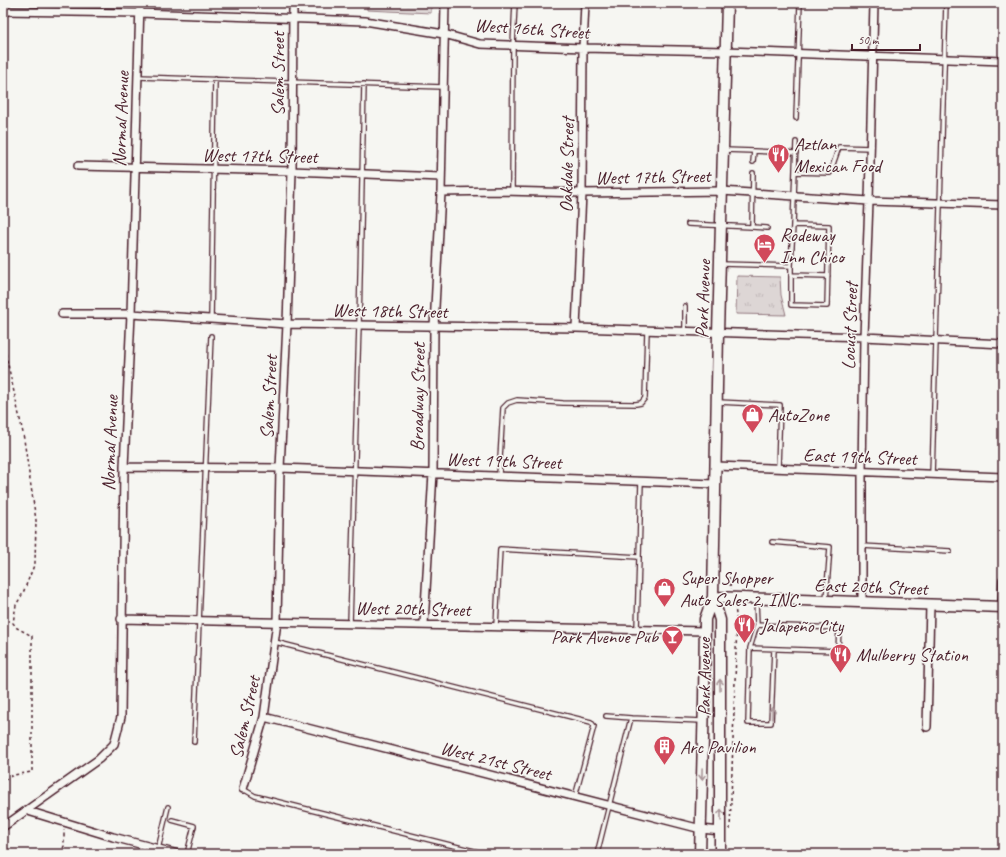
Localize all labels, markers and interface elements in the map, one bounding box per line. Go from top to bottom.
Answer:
street label: West 16th Street [474,13,592,45]
scale bar [852,26,920,52]
street label: Salem Street [266,30,290,116]
text: 50 m [858,32,880,48]
street label: Normal Avenue [107,69,135,167]
street label: Oakdale Street [554,115,580,213]
place label: Aztlan Mexican Food [794,132,884,178]
restaurant icon: Aztlan Mexican Food [765,141,791,174]
street label: West 17th Street [202,143,319,169]
street label: West 17th Street [595,164,712,190]
place label: Rodeway Inn Chico [780,223,846,269]
hotel icon: Rodeway Inn Chico [751,232,777,265]
street label: Park Avenue [690,258,716,339]
street label: Locust Street [836,279,864,370]
street label: West 18th Street [332,298,449,324]
street label: Broadway Street [405,341,431,451]
street label: Salem Street [255,353,283,440]
street label: Normal Avenue [96,393,124,491]
shop icon: AutoZone [740,401,766,434]
place label: AutoZone [768,403,831,427]
street label: East 19th Street [803,443,919,471]
street label: West 19th Street [446,447,564,475]
place label: Super Shopper Auto Sales 2, INC. [680,566,801,612]
street label: East 20th Street [814,573,930,601]
shop icon: Super Shopper Auto Sales 2, INC. [652,575,678,608]
street label: West 20th Street [355,596,472,622]
restaurant icon: Jalapeño City [731,612,757,645]
place label: Jalapeño City [759,614,845,638]
bar icon: Park Avenue Pub [660,623,686,656]
place label: Park Avenue Pub [551,625,660,649]
street label: Park Avenue [692,636,716,716]
restaurant icon: Mulberry Station [827,641,853,674]
place label: Mulberry Station [856,643,968,667]
street label: Salem Street [224,672,266,761]
one-way arrow [716,679,724,692]
one-way arrow [768,707,776,720]
building icon: Arc Pavilion [651,733,677,766]
place label: Arc Pavilion [680,735,756,759]
street label: West 21st Street [438,736,555,787]
one-way arrow [698,767,706,780]
one-way arrow [717,809,725,822]

